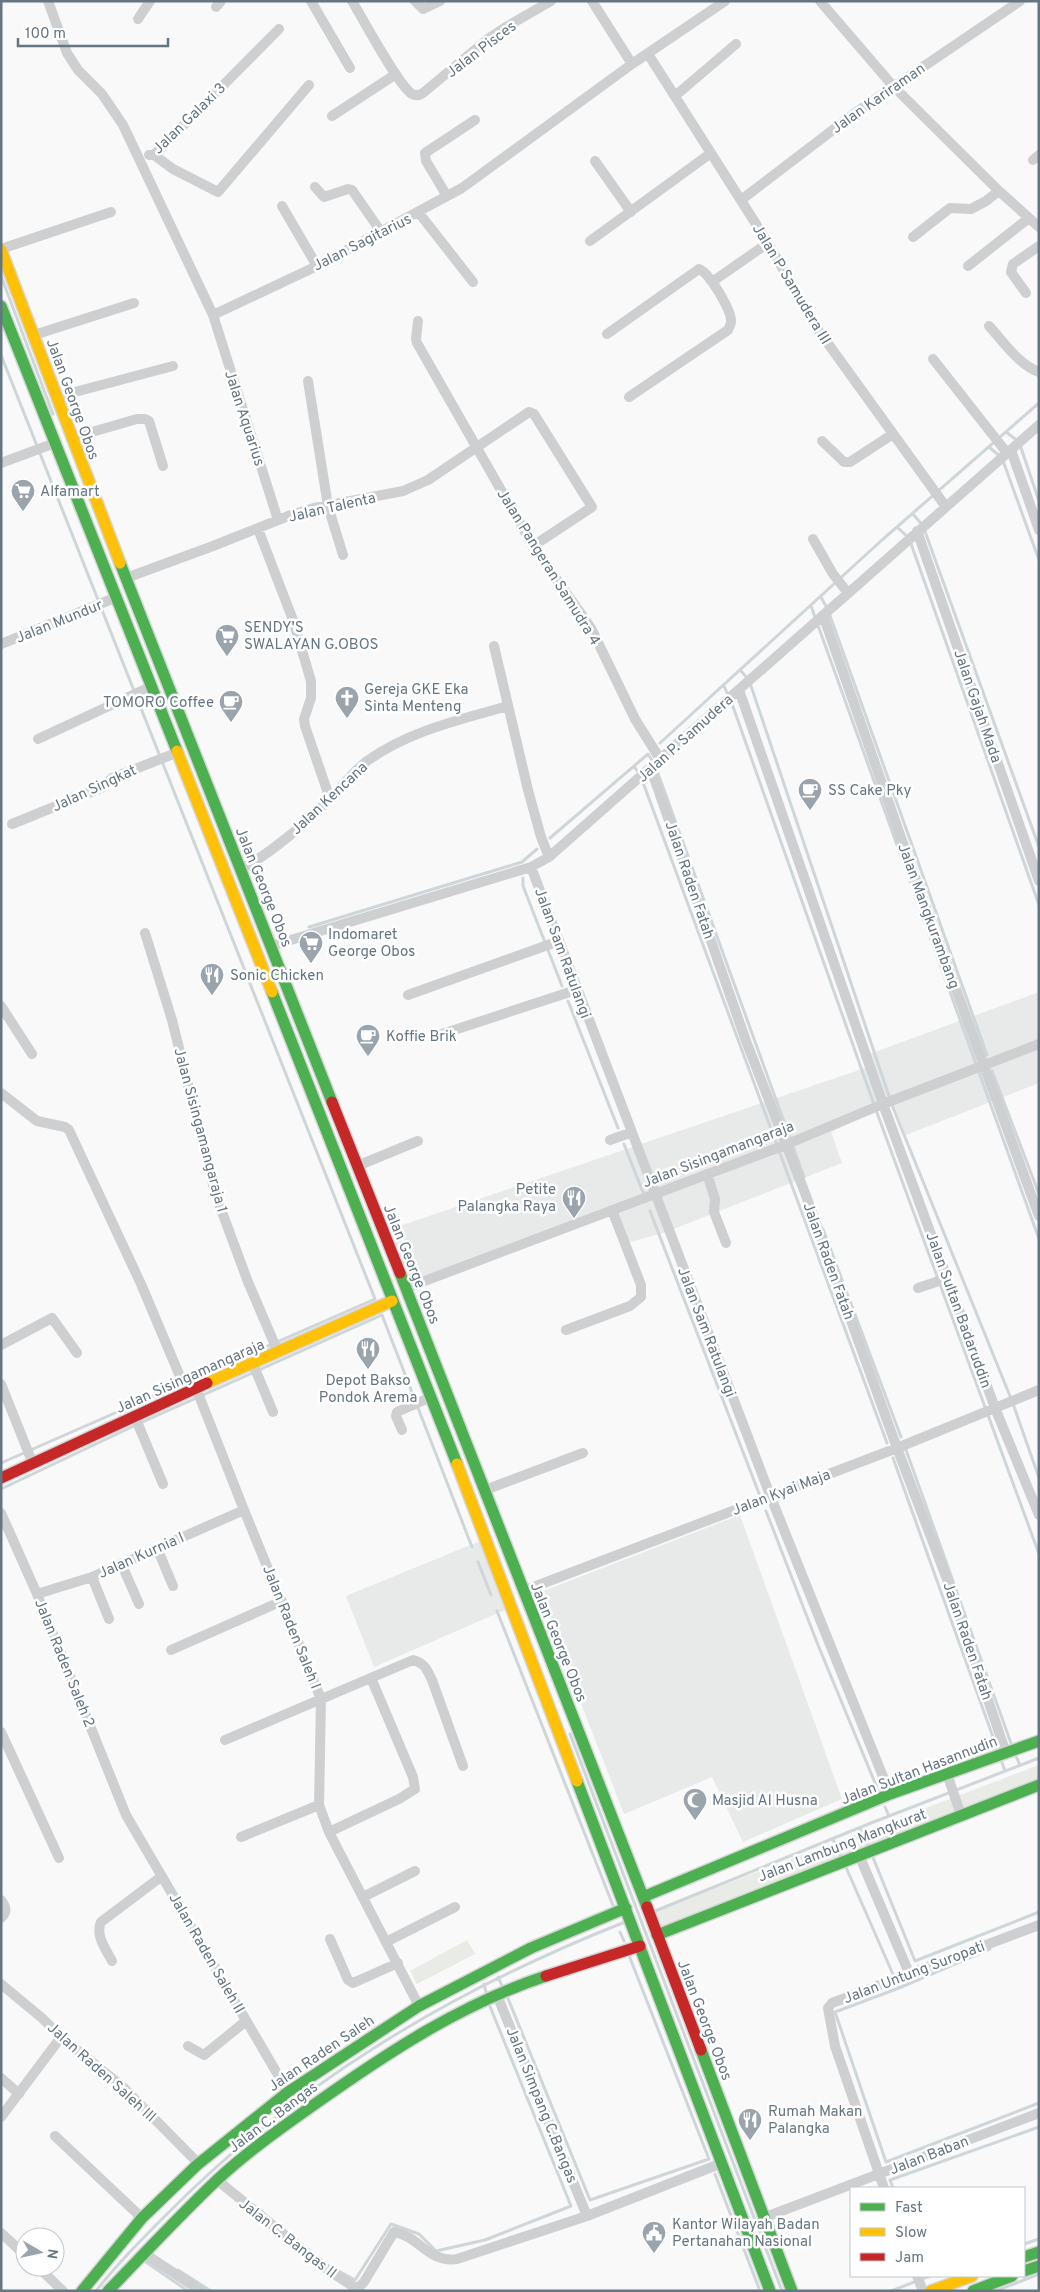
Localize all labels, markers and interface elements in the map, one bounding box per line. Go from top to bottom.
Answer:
scale bar [18,15,168,47]
street label: Jalan Pisces [443,18,521,83]
text: 100 m [25,25,66,44]
street label: Jalan Kariraman [828,60,929,139]
street label: Jalan Galaxi 3 [149,79,231,159]
street label: Jalan Sagitarius [310,210,415,276]
street label: Jalan P Samudera III [747,221,834,349]
street label: Jalan George Obos [41,336,102,463]
street label: Jalan Aquarius [219,368,268,469]
supermarket icon: Alfamart [10,478,36,512]
place label: Alfamart [40,483,100,502]
street label: Jalan Pangeran Samudra 4 [492,486,604,650]
street label: Jalan Talenta [287,489,378,528]
street label: Jalan Mundur [13,596,106,648]
place label: SENDY'S SWALAYAN G.OBOS [244,619,379,655]
supermarket icon: SENDY'S SWALAYAN G.OBOS [214,623,240,657]
street label: Jalan Gajah Mada [948,647,1005,766]
place label: Gereja GKE Eka Sinta Menteng [364,681,468,717]
church icon: Gereja GKE Eka Sinta Menteng [334,685,360,719]
cafe icon: TOMORO Coffee [218,689,244,723]
street label: Jalan P. Samudera [634,691,738,787]
place label: TOMORO Coffee [103,694,214,713]
street label: Jalan Kencana [288,759,372,840]
street label: Jalan Singkat [49,762,140,817]
cafe icon: SS Cake Pky [797,777,823,811]
place label: SS Cake Pky [828,782,911,801]
street label: Jalan Raden Fatah [660,819,718,942]
street label: Jalan George Obos [230,825,295,950]
street label: Jalan Mangkurambang [892,841,963,992]
street label: Jalan Sam Ratulangi [529,886,594,1021]
place label: Indomaret George Obos [328,926,415,962]
supermarket icon: Indomaret George Obos [298,930,324,964]
restaurant icon: Sonic Chicken [199,962,225,996]
place label: Sonic Chicken [230,967,324,986]
cafe icon: Koffie Brik [355,1023,381,1057]
place label: Koffie Brik [386,1028,457,1047]
street label: Jalan Sisingamangaraja 1 [168,1046,231,1215]
street label: Jalan Sisingamangaraja [640,1118,797,1193]
place label: Petite Palangka Raya [458,1181,556,1217]
restaurant icon: Petite Palangka Raya [561,1185,587,1219]
street label: Jalan Raden Fatah [798,1200,858,1323]
street label: Jalan George Obos [378,1202,443,1327]
street label: Jalan Sultan Badaruddin [920,1230,995,1391]
street label: Jalan Sam Ratulangi [672,1265,739,1400]
street label: Jalan Sisingamangaraja [113,1336,268,1419]
restaurant icon: Depot Bakso Pondok Arema [355,1336,381,1370]
place label: Depot Bakso Pondok Arema [319,1372,417,1408]
street label: Jalan Kyai Maja [730,1466,833,1521]
street label: Jalan Kurnia I [96,1529,188,1584]
street label: Jalan Raden Saleh I [257,1563,324,1692]
street label: Jalan George Obos [525,1580,590,1705]
street label: Jalan Raden Fatah [938,1580,996,1703]
street label: Jalan Raden Saleh 2 [29,1597,98,1730]
street label: Jalan Sultan Hasannudin [839,1733,1000,1810]
mosque icon: Masjid Al Husna [682,1787,708,1821]
place label: Masjid Al Husna [712,1792,818,1811]
street label: Jalan Lambung Mangkurat [756,1805,929,1887]
street label: Jalan Raden Saleh II [163,1890,248,2017]
street label: Jalan Untung Suropati [841,1938,988,2009]
street label: Jalan George Obos [672,1958,735,2083]
street label: Jalan Raden Saleh [265,2012,379,2097]
street label: Jalan Raden Saleh III [43,2019,159,2127]
street label: Jalan Simpang C.Bangas [501,2025,581,2186]
street label: Jalan C. Bangas [225,2078,322,2158]
place label: Rumah Makan Palangka [768,2103,863,2139]
restaurant icon: Rumah Makan Palangka [737,2107,763,2141]
street label: Jalan Baban [887,2133,972,2180]
legend [850,2187,1025,2277]
street label: Jalan C. Bangas II [234,2195,340,2283]
text: Fast [895,2199,923,2218]
place label: Kantor Wilayah Badan Pertanahan Nasional [672,2216,820,2252]
public building icon: Kantor Wilayah Badan Pertanahan Nasional [641,2220,667,2254]
text: Slow [895,2224,927,2243]
north arrow [15,2227,65,2277]
text: N [42,2247,61,2260]
text: Jam [895,2249,924,2268]

